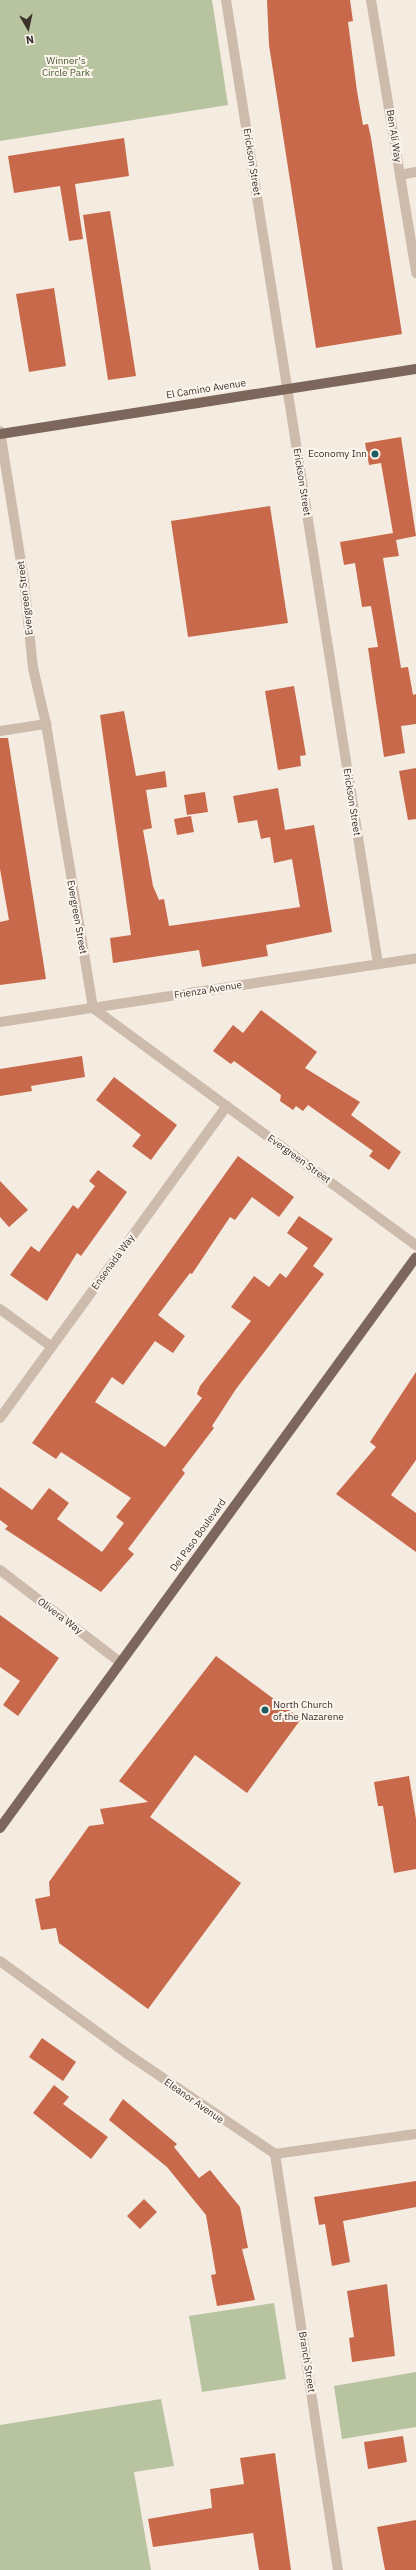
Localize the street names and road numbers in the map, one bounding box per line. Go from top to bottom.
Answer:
street label: Ben Ali Way [384,109,404,163]
street label: Erickson Street [241,127,263,197]
street label: El Camino Avenue [165,377,247,401]
street label: Erickson Street [291,447,313,517]
street label: Evergreen Street [14,560,36,636]
street label: Erickson Street [341,767,363,837]
street label: Evergreen Street [65,879,89,955]
street label: Frienza Avenue [173,979,243,1001]
street label: Evergreen Street [265,1132,333,1186]
street label: Ensenada Way [89,1232,137,1292]
street label: Del Paso Boulevard [168,1496,228,1574]
street label: Olivera Way [35,1595,85,1637]
street label: Eleanor Avenue [162,2076,226,2126]
street label: Branch Street [296,2331,318,2393]

